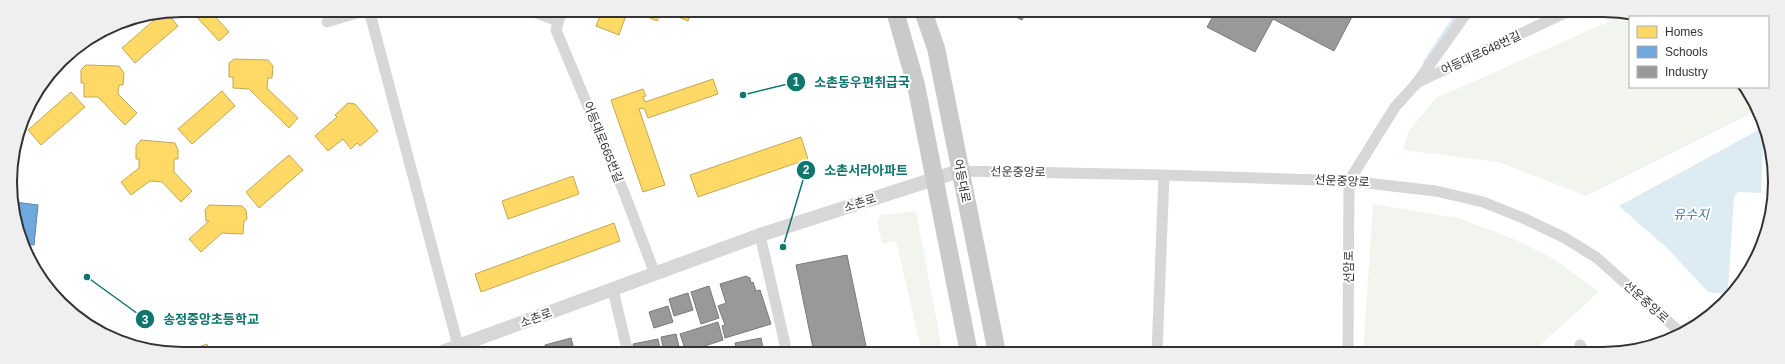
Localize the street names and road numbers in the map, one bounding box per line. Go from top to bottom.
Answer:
street label: 어등대로648번길 [1439,28,1523,78]
street label: 어등대로665번길 [580,99,626,185]
street label: 어등대로 [951,158,973,204]
street label: 선운중앙로 [990,165,1046,179]
street label: 선운중앙로 [1314,173,1370,189]
street label: 소촌로 [842,191,878,215]
street label: 선암로 [1342,250,1356,284]
street label: 선운중앙로 [1621,278,1671,326]
street label: 소촌로 [518,306,554,330]

